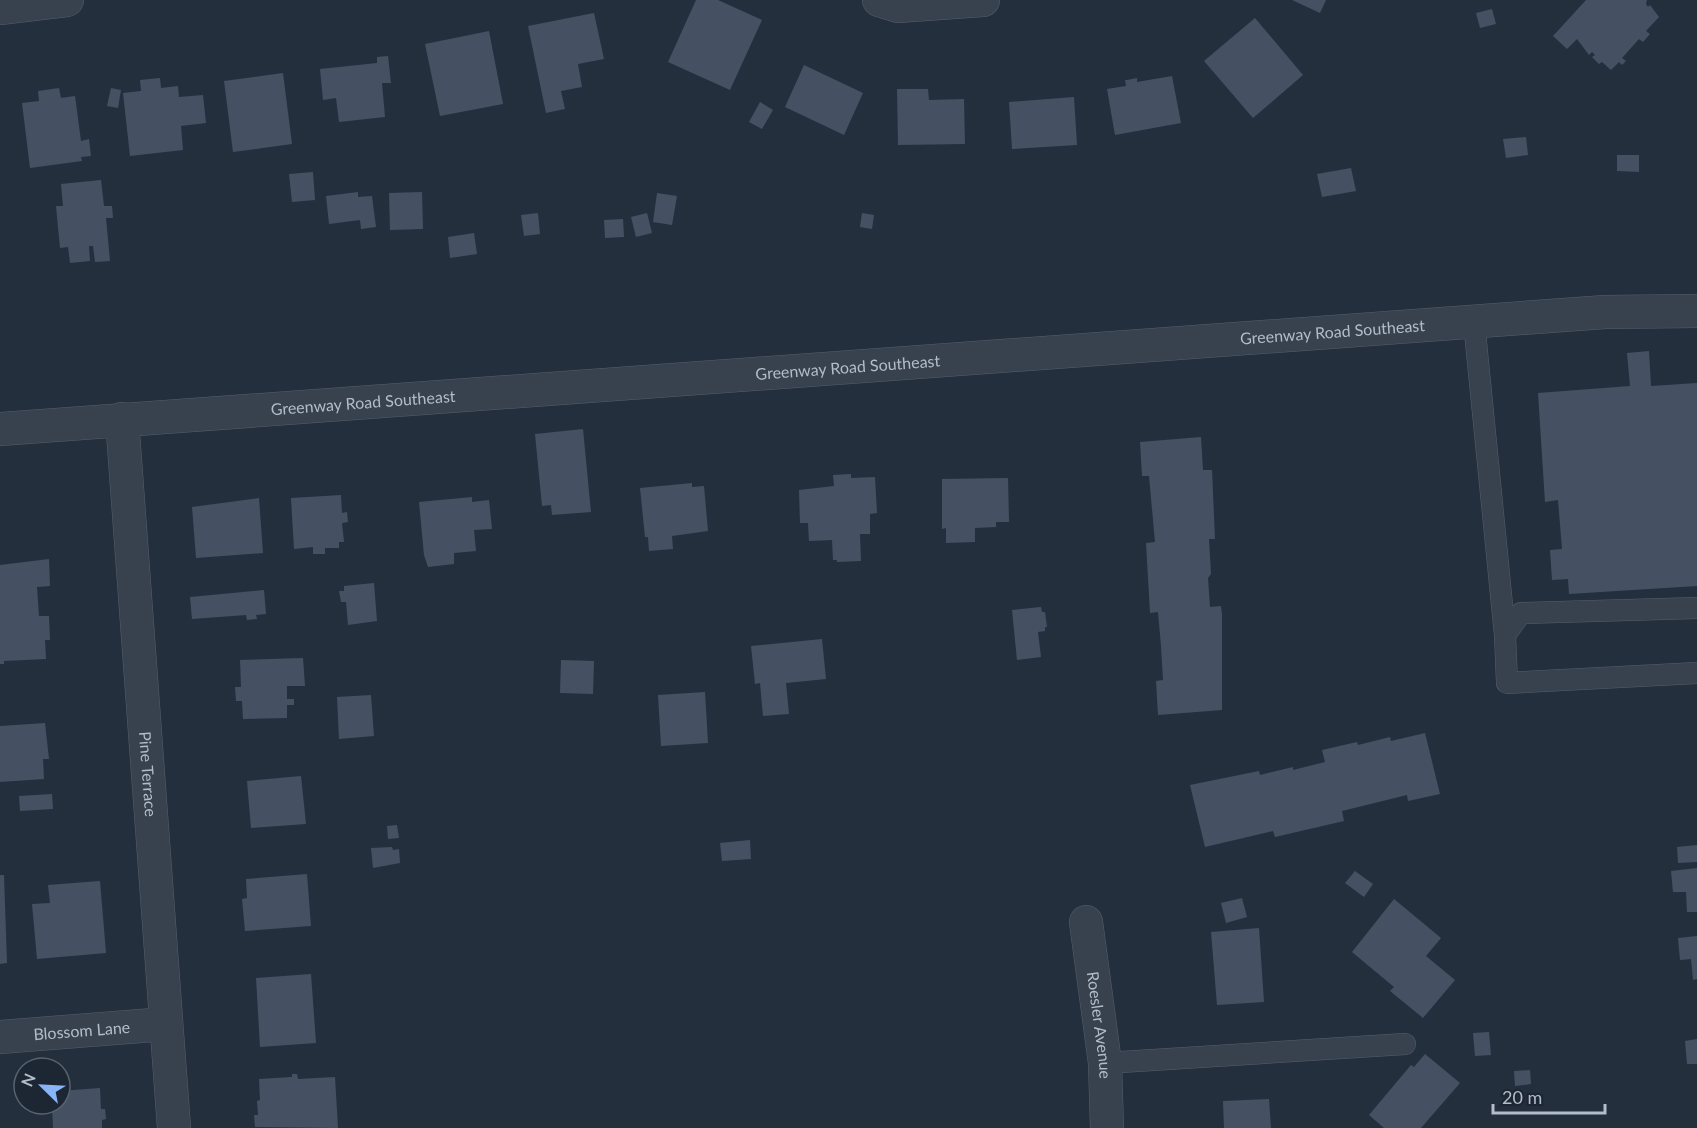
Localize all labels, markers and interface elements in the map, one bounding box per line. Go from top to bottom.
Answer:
street label: Greenway Road Southeast [1239,315,1426,348]
street label: Greenway Road Southeast [755,350,941,383]
street label: Greenway Road Southeast [270,386,456,418]
street label: Pine Terrace [136,731,161,817]
street label: Roesler Avenue [1084,970,1115,1079]
street label: Blossom Lane [33,1017,131,1043]
north arrow [12,1056,72,1116]
text: N [17,1070,39,1089]
scale bar [1493,1077,1606,1115]
text: 20 m [1502,1086,1542,1108]

